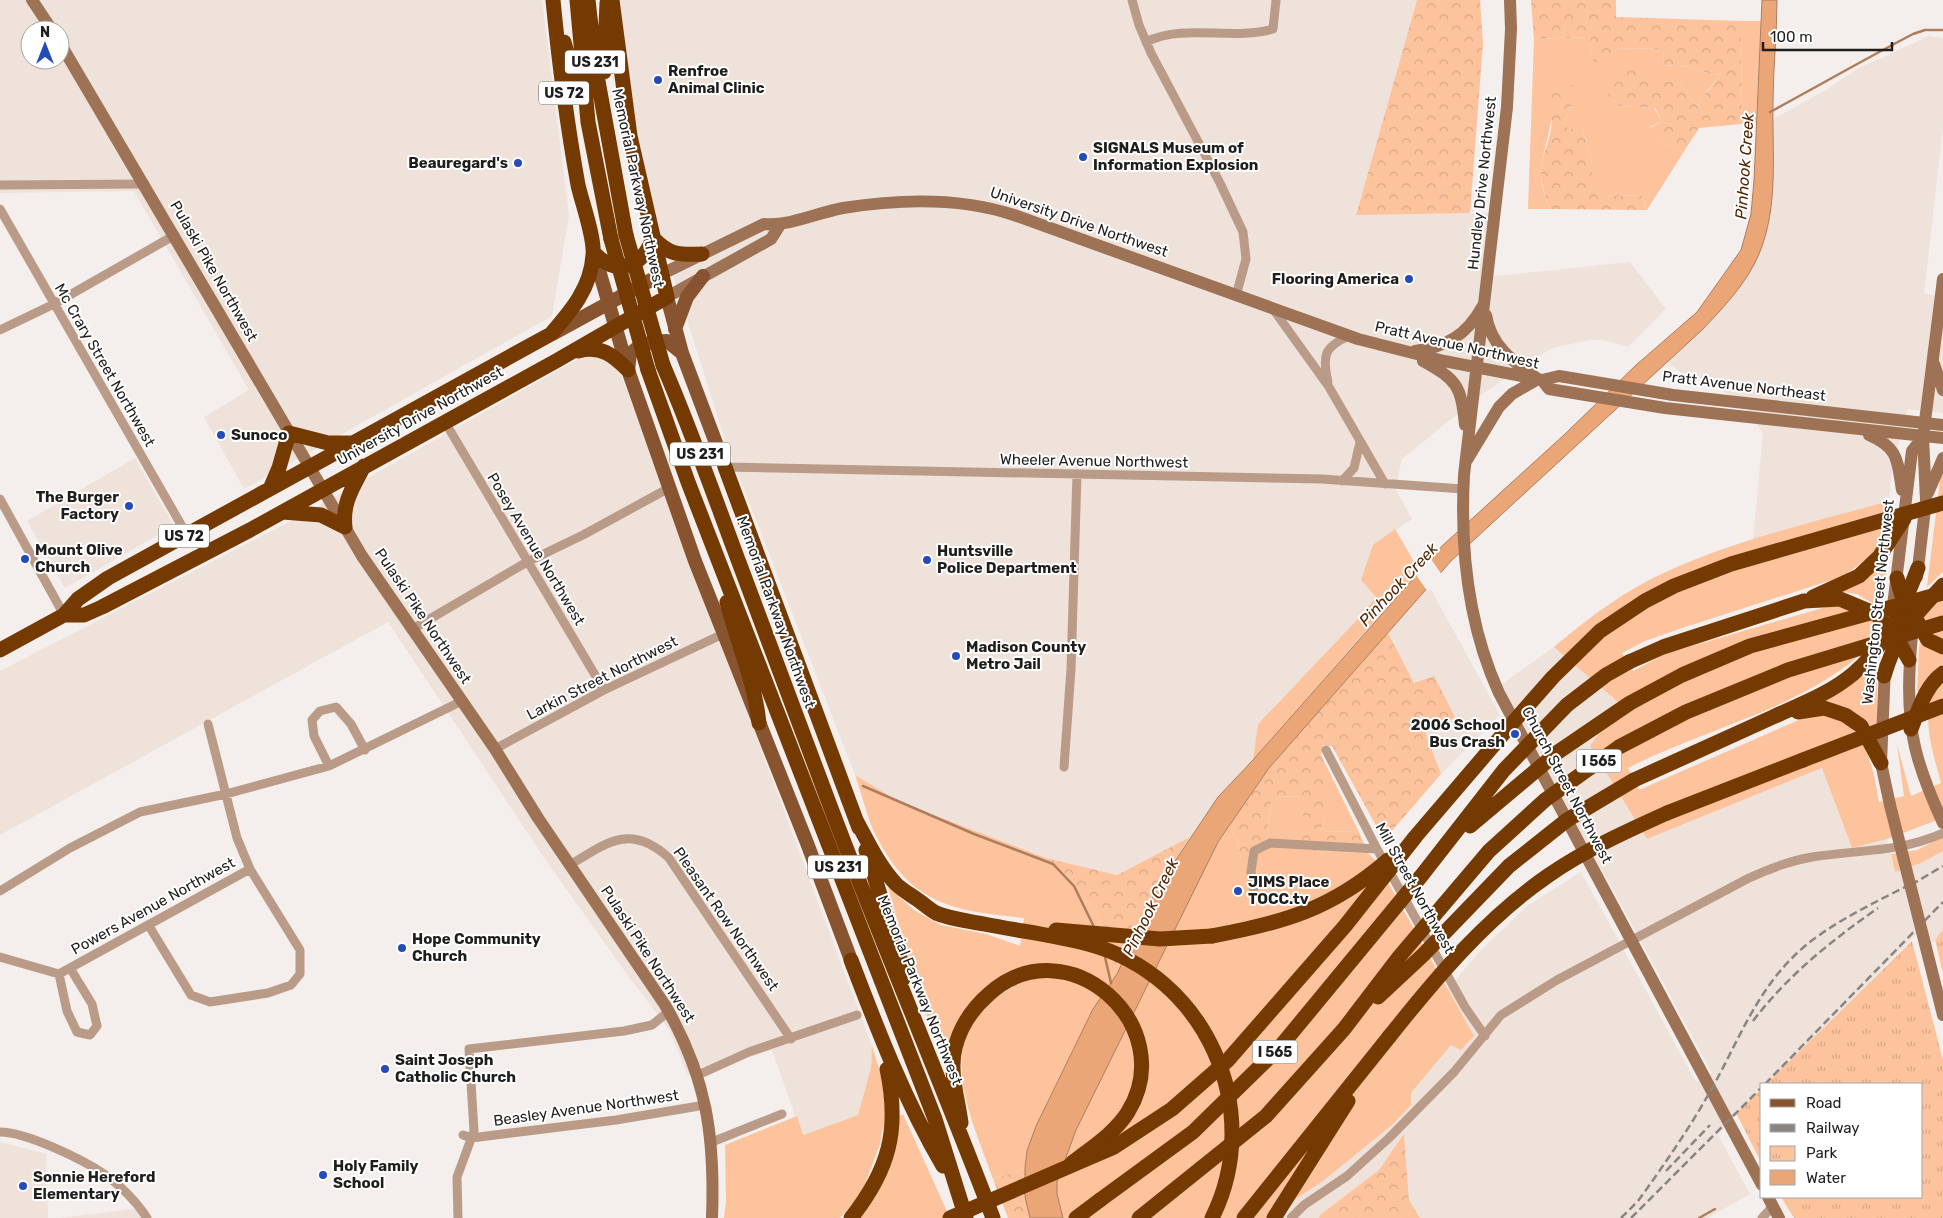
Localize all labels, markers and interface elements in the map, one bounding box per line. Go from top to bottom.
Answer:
north arrow [20,20,70,70]
scale bar [1763,20,1892,52]
text: N [40,24,50,41]
text: 100 m [1770,28,1812,46]
road number: US 231 [565,51,625,74]
place label: Renfroe Animal Clinic [668,62,765,97]
marker: Renfroe Animal Clinic [652,74,664,86]
road number: US 72 [539,82,589,105]
street label: Memorial Parkway Northwest [608,87,668,289]
street label: Hundley Drive Northwest [1464,95,1500,271]
water label: Pinhook Creek [1731,111,1758,220]
place label: SIGNALS Museum of Information Explosion [1093,139,1258,174]
marker: SIGNALS Museum of Information Explosion [1077,151,1089,163]
place label: Beauregard's [408,154,508,172]
marker: Beauregard's [512,157,524,169]
street label: University Drive Northwest [988,183,1171,261]
street label: Pulaski Pike Northwest [166,197,262,345]
place label: Flooring America [1272,270,1399,288]
marker: Flooring America [1403,273,1415,285]
street label: Mc Crary Street Northwest [51,280,159,450]
street label: Pratt Avenue Northwest [1373,317,1541,373]
street label: University Drive Northwest [334,363,506,469]
street label: Pratt Avenue Northeast [1661,367,1827,405]
place label: Sunoco [231,426,287,444]
marker: Sunoco [215,429,227,441]
road number: US 231 [670,442,730,466]
street label: Wheeler Avenue Northwest [1000,450,1188,472]
street label: Posey Avenue Northwest [483,470,589,629]
place label: The Burger Factory [36,488,119,523]
street label: Washington Street Northwest [1858,498,1898,705]
marker: The Burger Factory [123,500,135,512]
street label: Memorial Parkway Northwest [733,513,819,711]
road number: US 72 [159,524,209,548]
water label: Pinhook Creek [1355,538,1442,630]
place label: Mount Olive Church [35,541,123,576]
place label: Huntsville Police Department [937,542,1077,577]
street label: Pulaski Pike Northwest [371,545,475,687]
marker: Mount Olive Church [19,553,31,565]
marker: Huntsville Police Department [921,554,933,566]
street label: Larkin Street Northwest [524,632,681,724]
place label: Madison County Metro Jail [966,638,1086,673]
marker: Madison County Metro Jail [950,650,962,662]
street label: Church Street Northwest [1518,703,1616,867]
place label: 2006 School Bus Crash [1411,716,1505,751]
marker: 2006 School Bus Crash [1509,728,1521,740]
road number: I 565 [1576,749,1622,772]
street label: Mill Street Northwest [1372,819,1459,957]
street label: Pleasant Row Northwest [670,844,783,994]
street label: Powers Avenue Northwest [68,853,238,959]
water label: Pinhook Creek [1119,854,1183,959]
road number: US 231 [808,856,868,879]
place label: JIMS Place TOCC.tv [1248,873,1330,908]
street label: Pulaski Pike Northwest [597,882,699,1026]
marker: JIMS Place TOCC.tv [1232,885,1244,897]
street label: Memorial Parkway Northwest [874,892,966,1088]
place label: Hope Community Church [412,930,541,965]
marker: Hope Community Church [396,942,408,954]
road number: I 565 [1252,1040,1298,1064]
place label: Saint Joseph Catholic Church [395,1051,516,1086]
marker: Saint Joseph Catholic Church [379,1063,391,1075]
legend [1760,1083,1923,1198]
street label: Beasley Avenue Northwest [492,1086,680,1130]
text: Road [1806,1094,1842,1112]
text: Railway [1806,1119,1860,1137]
text: Park [1806,1144,1837,1162]
place label: Holy Family School [333,1157,419,1192]
place label: Sonnie Hereford Elementary [33,1168,155,1203]
marker: Holy Family School [317,1169,329,1181]
text: Water [1806,1169,1846,1187]
marker: Sonnie Hereford Elementary [17,1180,29,1192]

